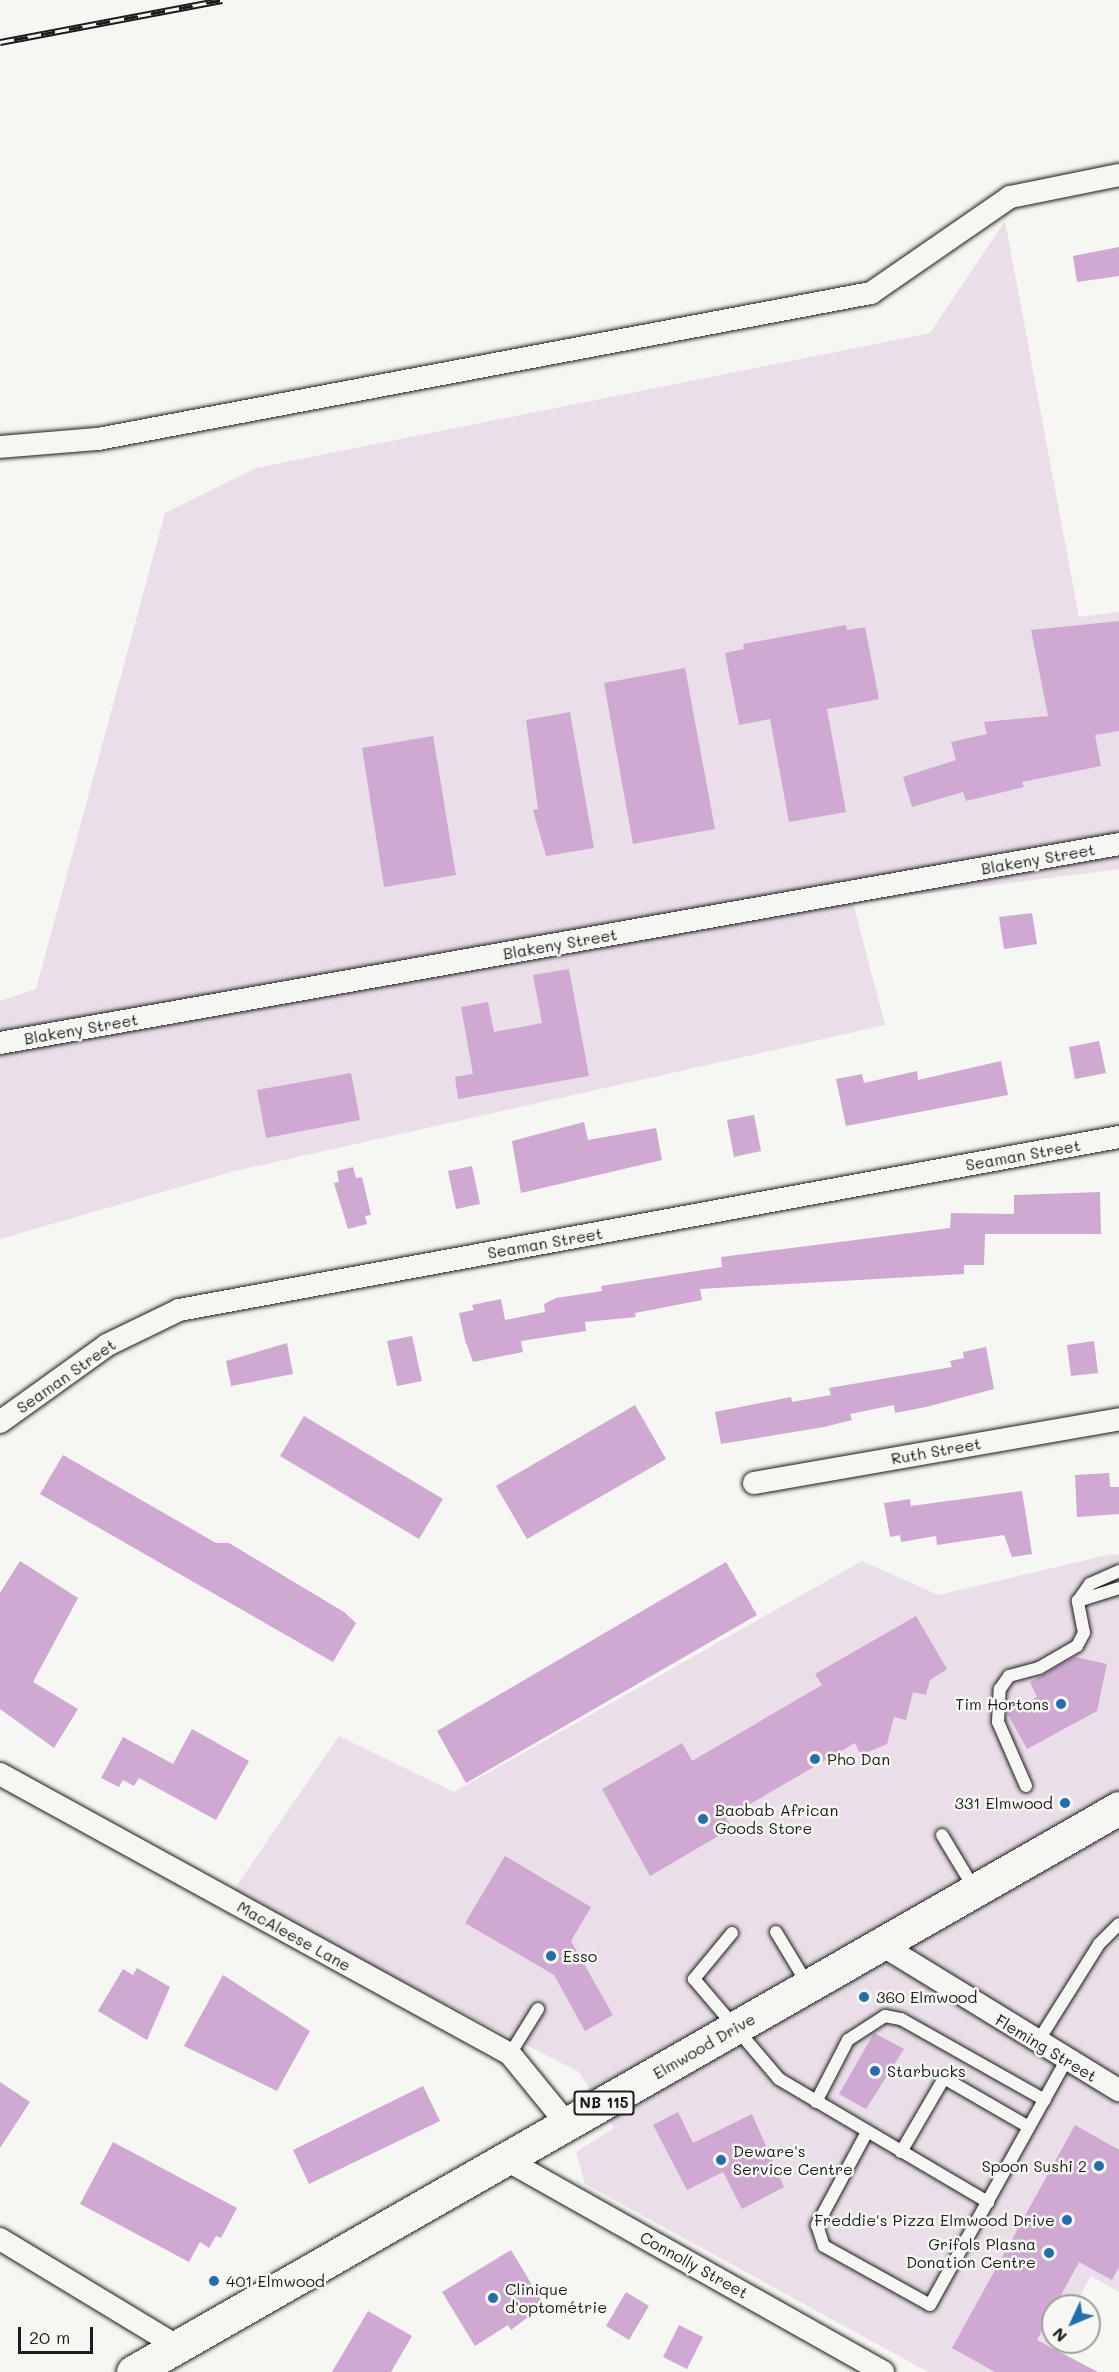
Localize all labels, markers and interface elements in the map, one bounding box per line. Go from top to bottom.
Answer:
street label: Blakeny Street [979,840,1097,878]
street label: Blakeny Street [501,925,619,963]
street label: Blakeny Street [22,1010,140,1048]
street label: Seaman Street [964,1135,1082,1175]
street label: Seaman Street [486,1223,604,1263]
street label: Seaman Street [13,1335,119,1417]
street label: Ruth Street [889,1434,983,1468]
place label: Tim Hortons [955,1694,1049,1714]
marker: Tim Hortons [1054,1697,1068,1711]
place label: Pho Dan [827,1749,890,1769]
marker: Pho Dan [808,1752,822,1766]
place label: 331 Elmwood [955,1793,1053,1813]
marker: 331 Elmwood [1058,1796,1072,1810]
place label: Baobab African Goods Store [715,1800,838,1838]
marker: Baobab African Goods Store [696,1812,710,1826]
street label: MacAleese Lane [234,1897,354,1975]
place label: Esso [563,1946,597,1966]
marker: Esso [544,1949,558,1963]
place label: 360 Elmwood [876,1987,978,2007]
marker: 360 Elmwood [857,1990,871,2004]
street label: Elmwood Drive [649,2009,759,2083]
street label: Fleming Street [992,2010,1100,2086]
place label: Starbucks [887,2061,966,2081]
marker: Starbucks [868,2064,882,2078]
road number: NB 115 [572,2091,636,2115]
place label: Deware's Service Centre [733,2141,853,2179]
marker: Deware's Service Centre [714,2153,728,2167]
place label: Spoon Sushi 2 [982,2156,1087,2176]
marker: Spoon Sushi 2 [1092,2159,1106,2173]
place label: Freddie's Pizza Elmwood Drive [814,2210,1055,2230]
marker: Freddie's Pizza Elmwood Drive [1060,2213,1074,2227]
street label: Connolly Street [637,2227,751,2303]
place label: Grifols Plasna Donation Centre [906,2234,1036,2272]
marker: Grifols Plasna Donation Centre [1040,2244,1058,2262]
place label: 401 Elmwood [226,2271,325,2291]
marker: 401 Elmwood [207,2274,221,2288]
place label: Clinique d'optométrie [505,2279,607,2317]
marker: Clinique d'optométrie [486,2291,500,2305]
north arrow [1041,2294,1101,2354]
scale bar [21,2315,96,2353]
text: N [1047,2324,1071,2347]
text: 20 m [29,2325,70,2349]

